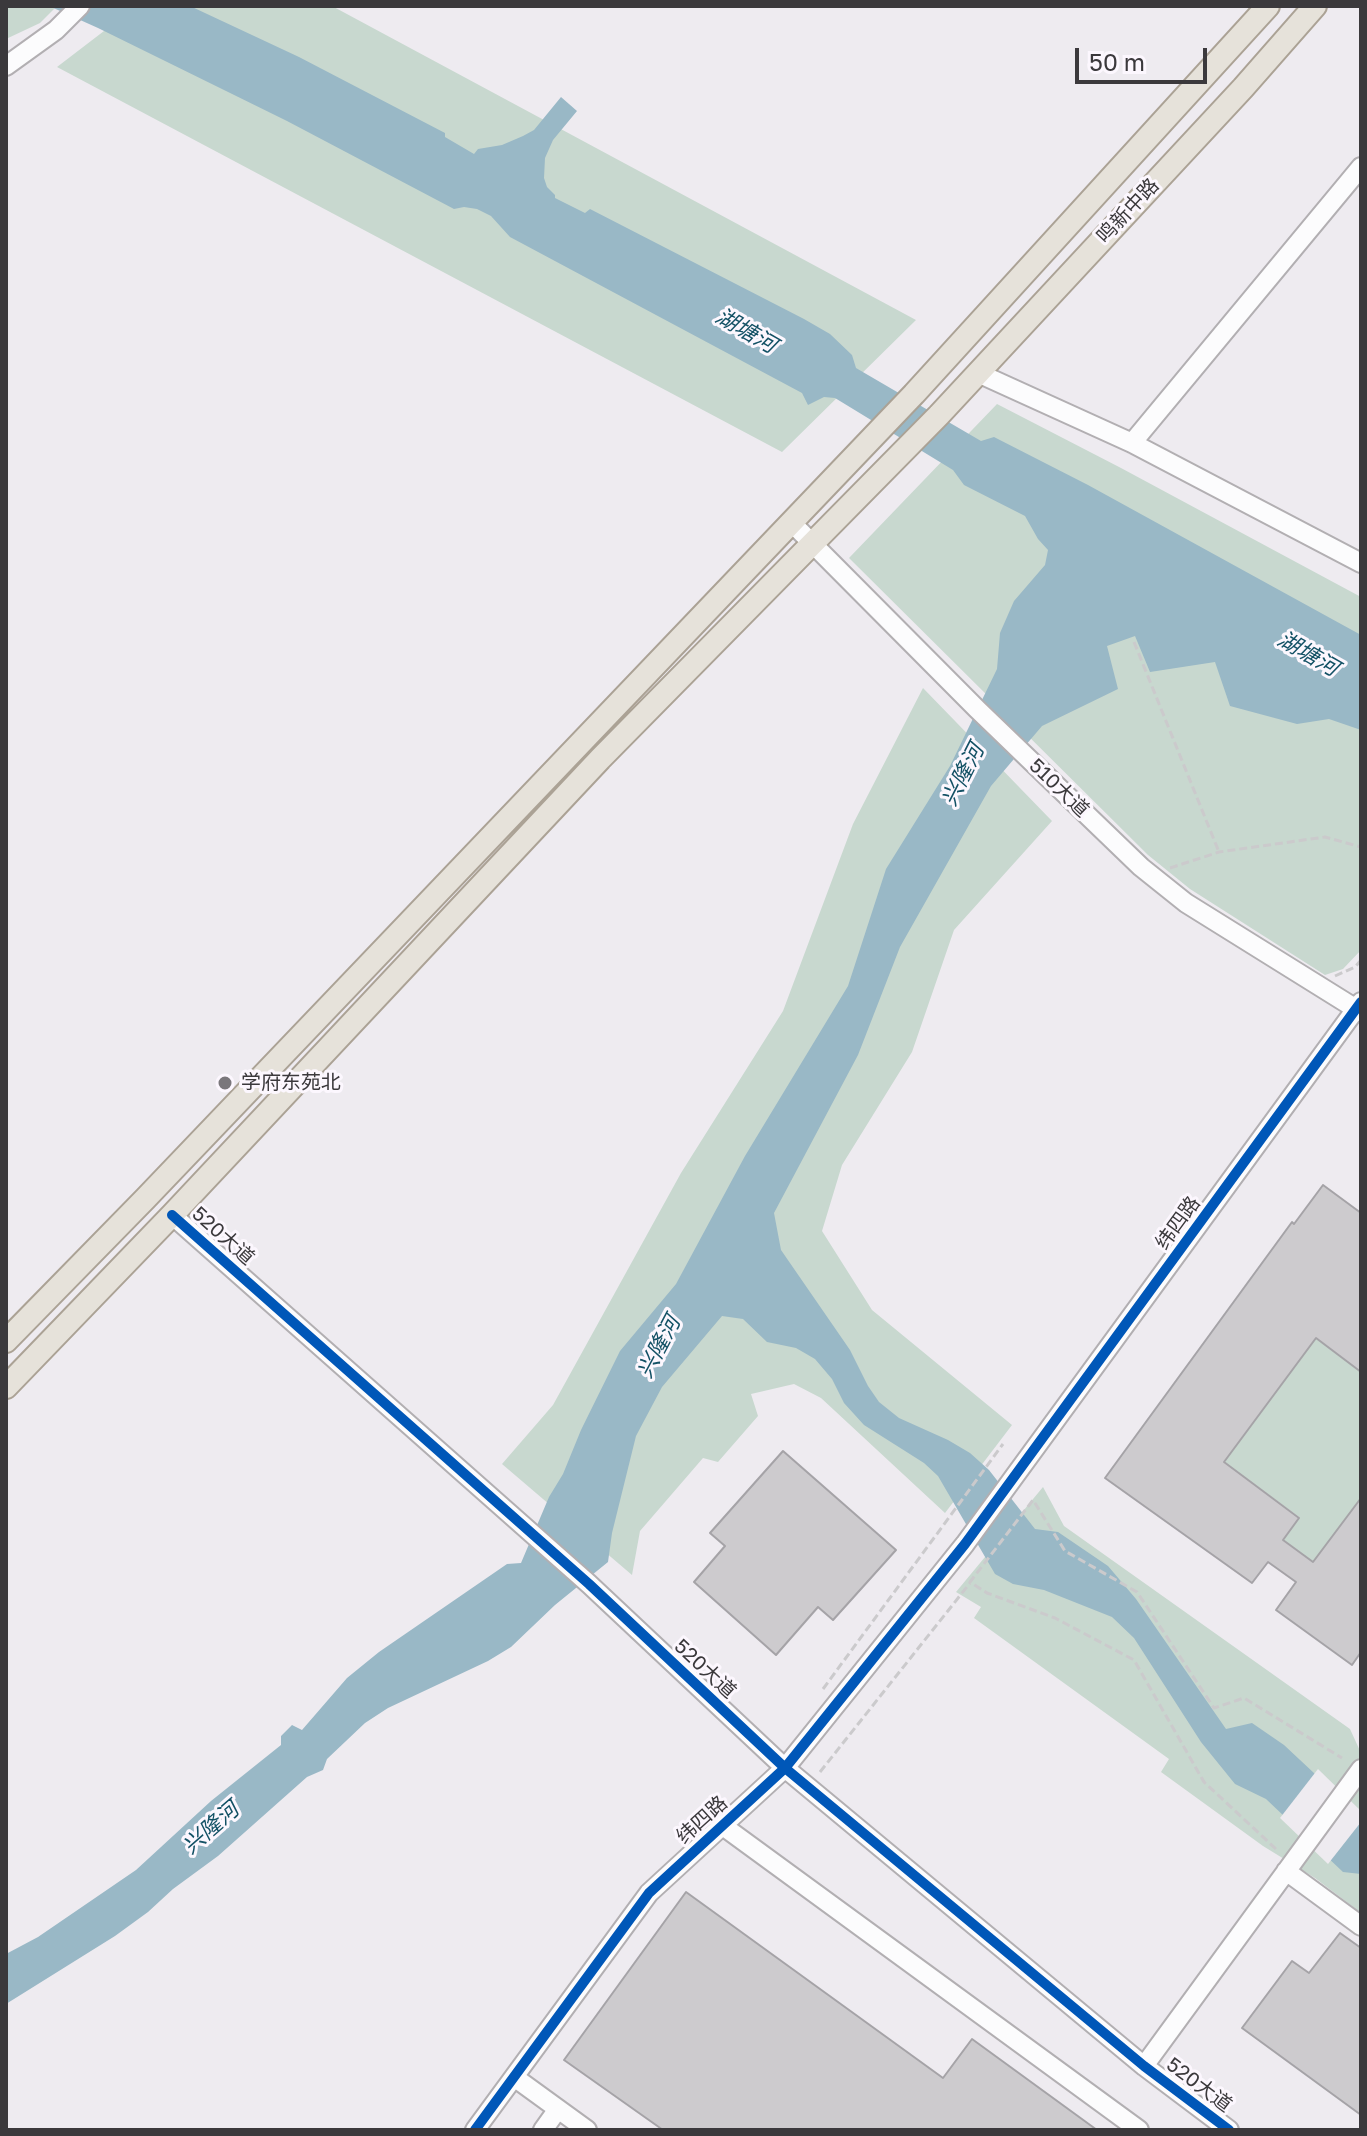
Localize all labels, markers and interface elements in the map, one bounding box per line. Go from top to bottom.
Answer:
scale bar [1079,32,1211,82]
text: 50 m [1089,47,1145,76]
street label: 鸣新中路 [1092,174,1164,248]
water label: 湖塘河 [711,303,781,359]
water label: 湖塘河 [1273,626,1343,682]
water label: 兴隆河 [936,740,990,810]
street label: 510大道 [1024,754,1094,822]
place label: 学府东苑北 [241,1071,341,1095]
marker: 学府东苑北 [216,1074,234,1092]
street label: 纬四路 [1151,1192,1205,1254]
street label: 520大道 [187,1202,259,1270]
water label: 兴隆河 [632,1312,686,1382]
street label: 520大道 [669,1634,741,1704]
street label: 纬四路 [672,1791,732,1849]
water label: 兴隆河 [177,1796,245,1860]
street label: 520大道 [1162,2053,1236,2117]

